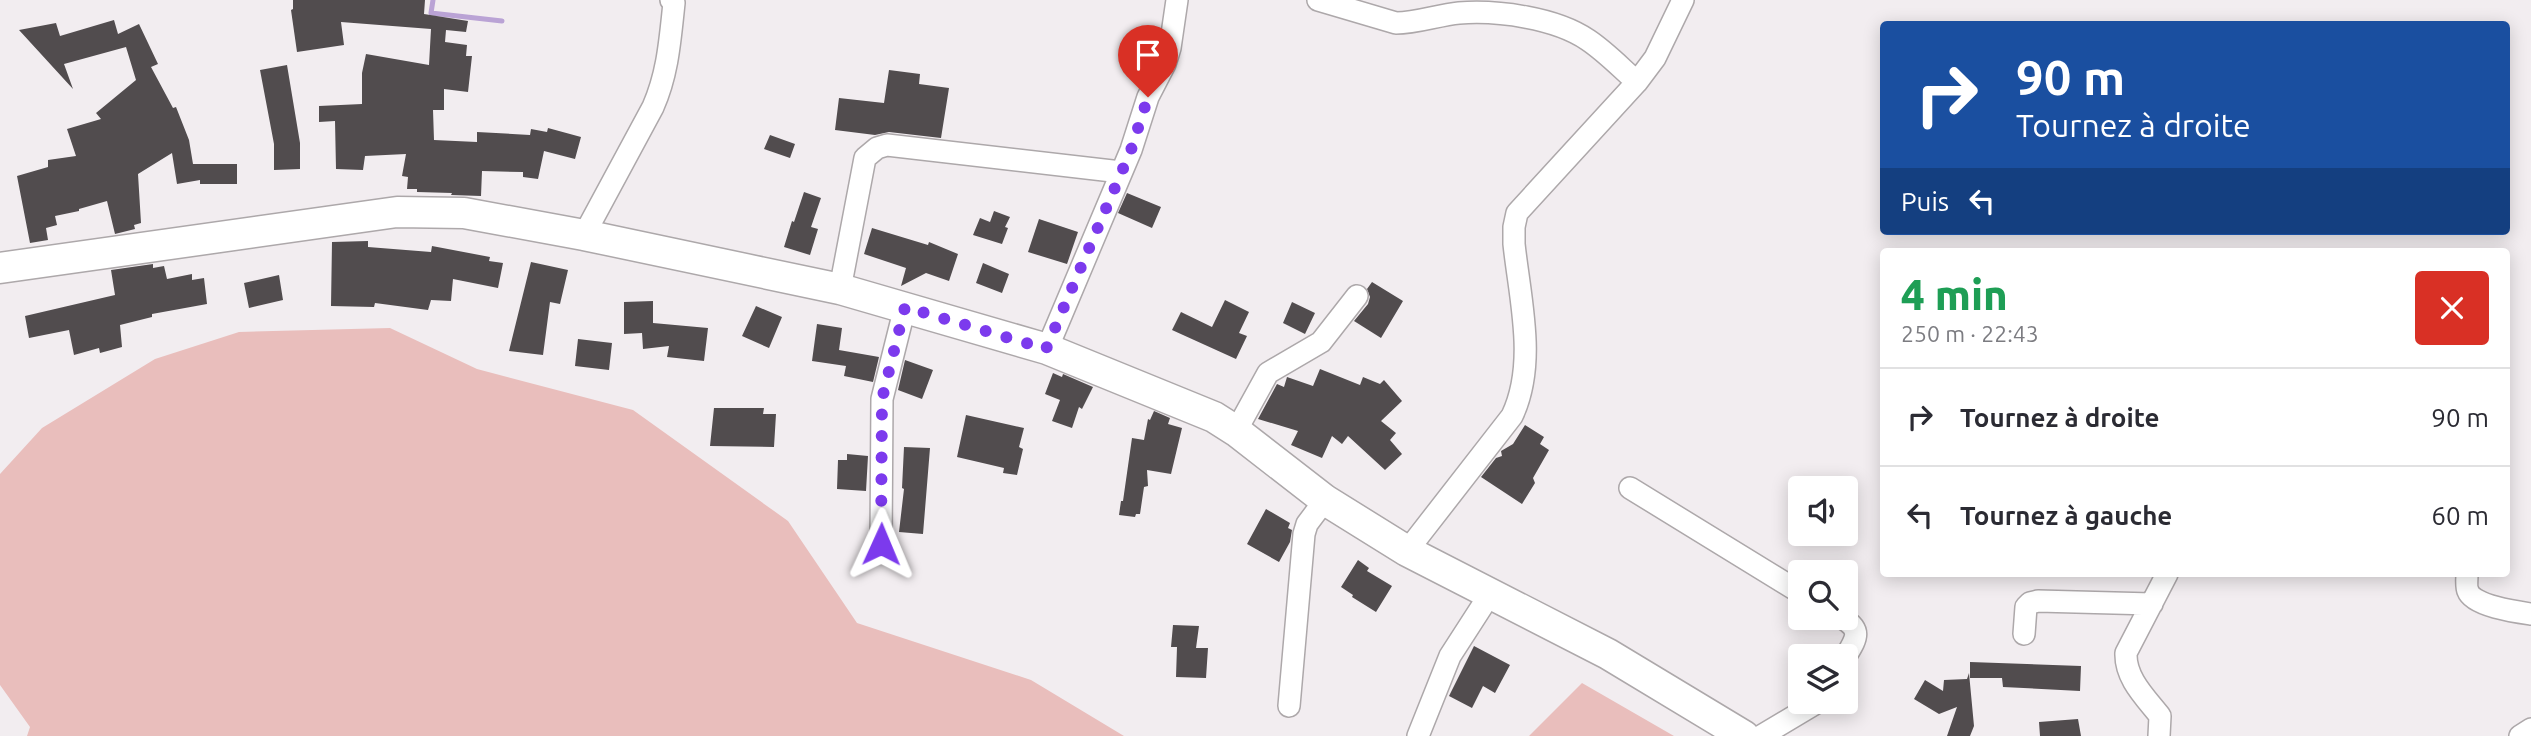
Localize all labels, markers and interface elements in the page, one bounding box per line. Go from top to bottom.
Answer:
pin [1118,25,1178,97]
icon: arrive [1129,36,1167,74]
icon: right [1901,49,1992,140]
text: 90 m [2016,49,2125,104]
text: Tournez à droite [2016,107,2251,143]
icon: left [1963,182,2001,220]
text: Puis [1901,187,1949,216]
text: 4 min [1901,271,2008,318]
button: close [2415,271,2489,345]
text: 250 m · 22:43 [1901,321,2039,346]
icon: right [1901,398,1939,436]
text: Tournez à droite [1960,403,2159,432]
text: 90 m [2431,403,2489,432]
map controls [1788,476,1858,714]
button: sound [1788,476,1858,546]
icon: left [1901,496,1939,534]
text: Tournez à gauche [1960,501,2172,530]
text: 60 m [2431,501,2489,530]
position arrow [844,507,918,581]
button: search [1788,560,1858,630]
button: layers [1788,644,1858,714]

